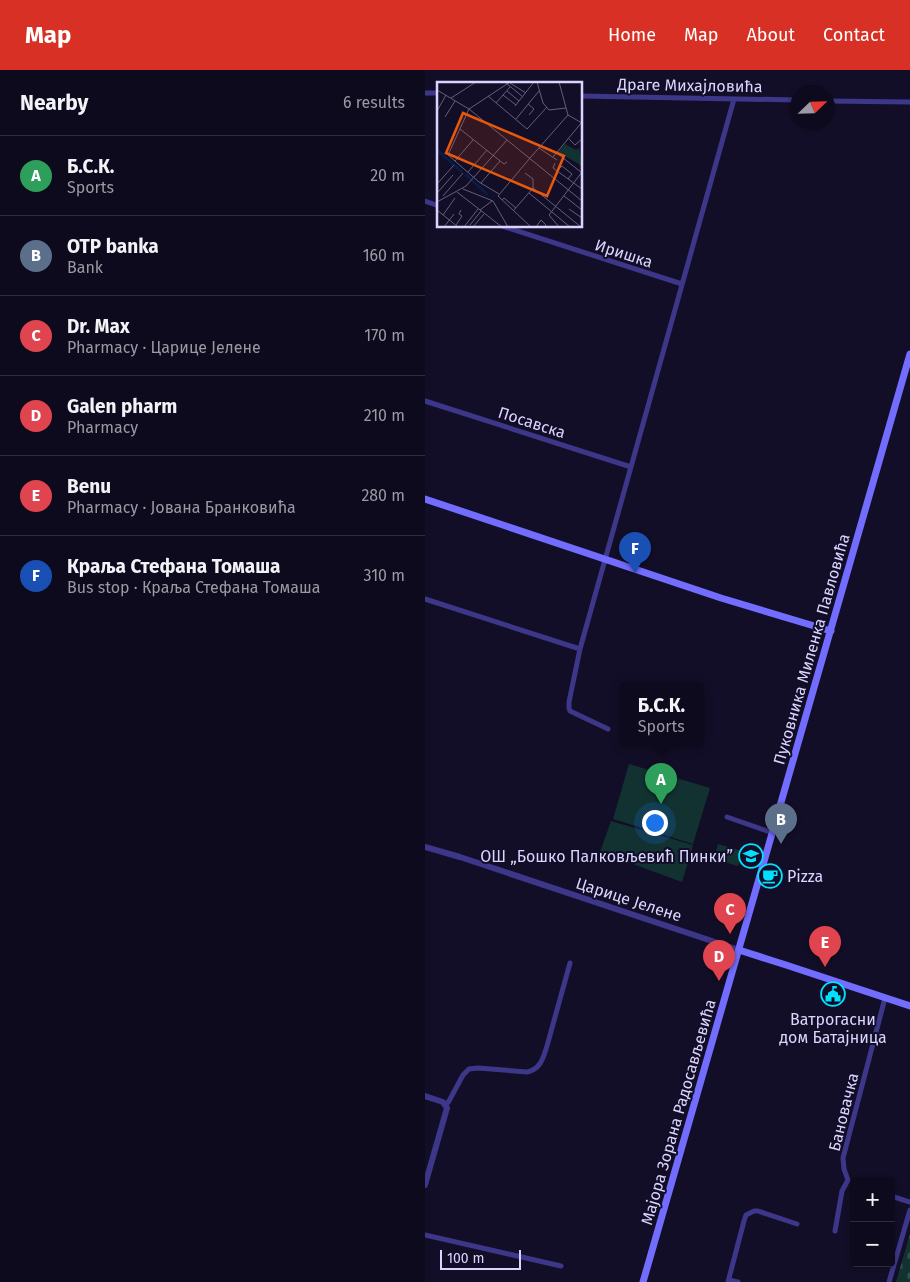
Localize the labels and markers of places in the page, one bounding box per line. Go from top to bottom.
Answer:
pin: F [619,532,651,573]
pin: A [645,763,677,804]
pin: B [765,803,797,844]
school or university icon: ОШ „Бошко Палковљевић Пинки” [738,843,764,869]
place label: ОШ „Бошко Палковљевић Пинки” [480,847,733,866]
cafe icon: Pizza [757,863,783,889]
place label: Pizza [787,867,823,886]
pin: C [714,893,746,934]
pin: E [809,926,841,967]
pin: D [703,940,735,981]
public building icon: Ватрогасни дом Батајница [820,981,846,1007]
place label: Ватрогасни дом Батајница [779,1010,887,1047]

